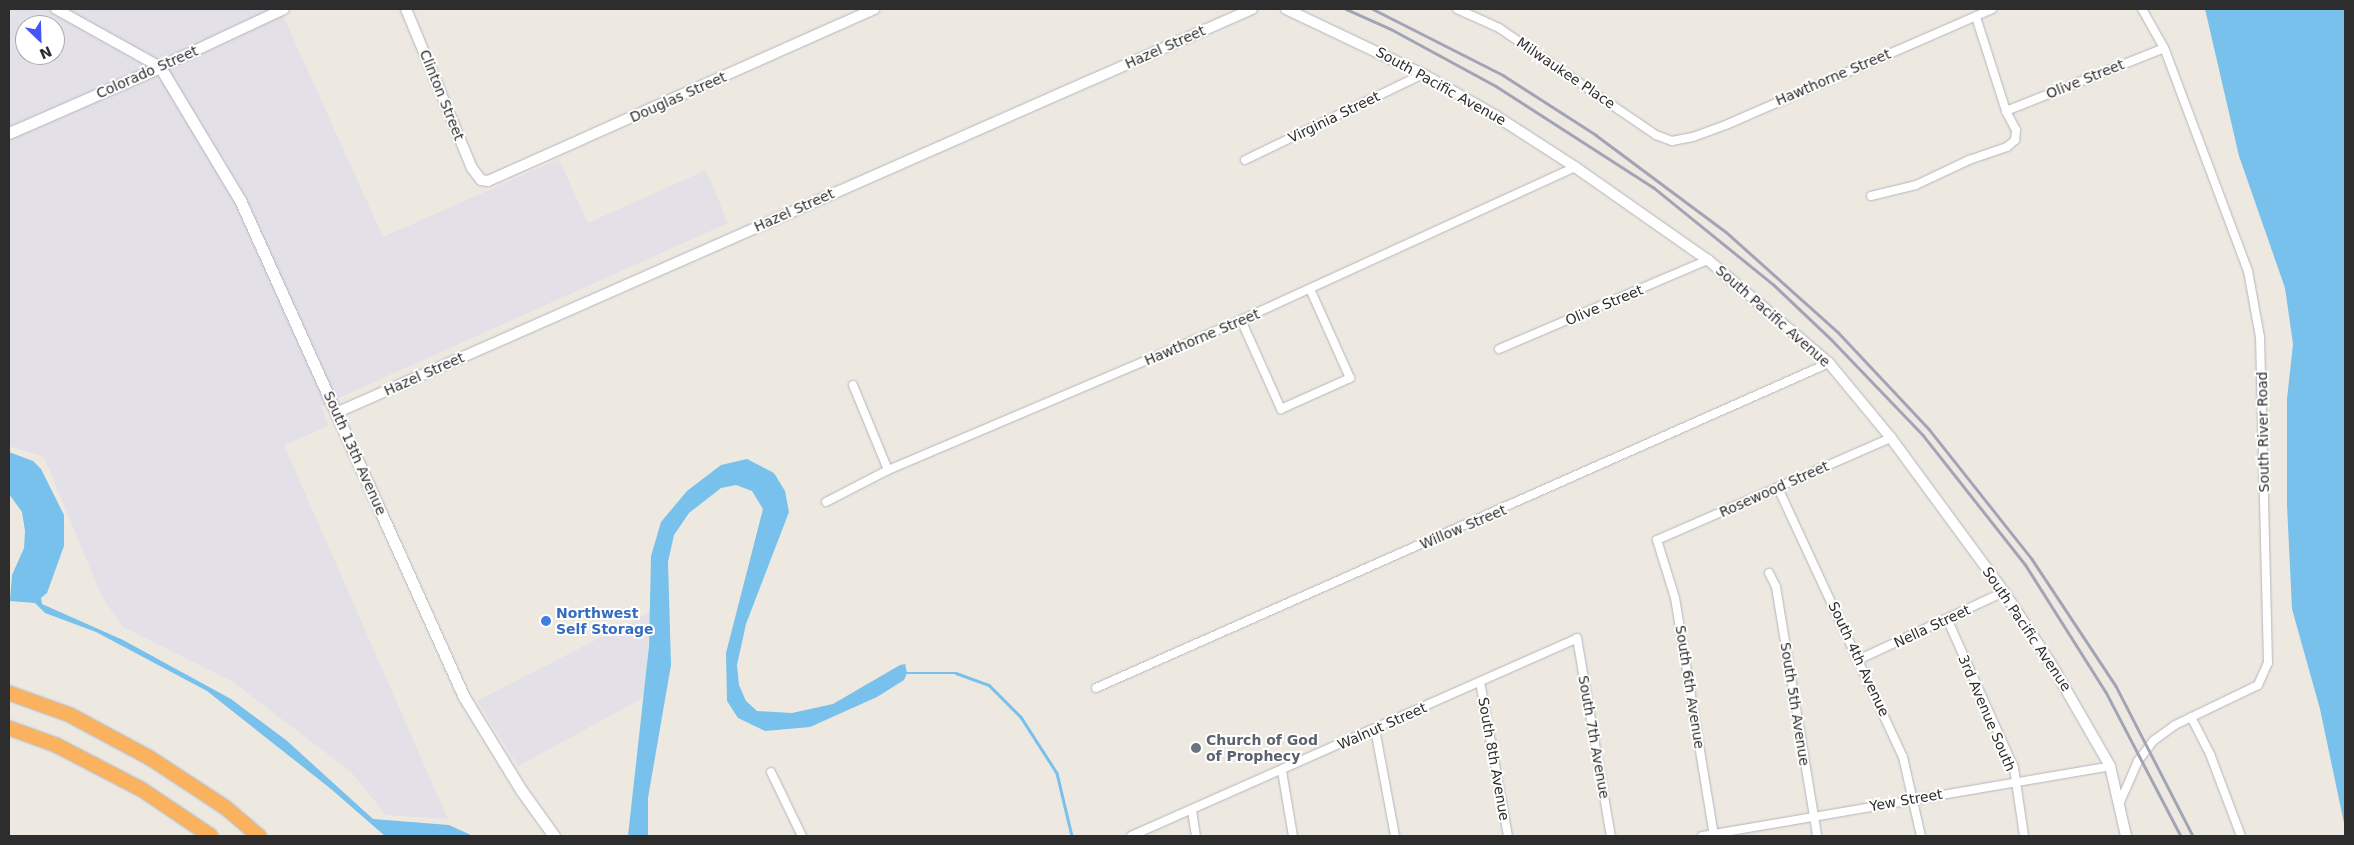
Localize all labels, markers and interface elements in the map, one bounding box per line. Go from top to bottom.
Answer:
north arrow [15,15,65,65]
street label: Hazel Street [1122,22,1208,72]
street label: Milwaukee Place [1514,34,1618,112]
street label: Colorado Street [94,42,200,102]
text: N [37,43,54,62]
street label: South Pacific Avenue [1373,43,1509,129]
street label: Hawthorne Street [1773,45,1893,109]
street label: Clinton Street [416,47,468,143]
street label: Olive Street [2044,56,2126,102]
street label: Douglas Street [627,68,729,126]
street label: Virginia Street [1285,88,1383,146]
street label: Hazel Street [751,185,837,235]
street label: South Pacific Avenue [1712,262,1834,370]
street label: Olive Street [1563,281,1645,329]
street label: Hawthorne Street [1142,305,1262,369]
street label: Hazel Street [381,349,467,399]
street label: South River Road [2254,371,2272,493]
street label: South 13th Avenue [320,388,390,518]
street label: Rosewood Street [1717,457,1831,521]
street label: Willow Street [1417,501,1509,553]
street label: South Pacific Avenue [1979,564,2075,694]
street label: South 4th Avenue [1825,599,1893,719]
street label: Nella Street [1891,601,1973,651]
place label: Northwest Self Storage [556,605,654,638]
marker: Northwest Self Storage [540,615,552,627]
street label: South 6th Avenue [1672,624,1708,750]
street label: South 5th Avenue [1777,641,1813,767]
street label: 3rd Avenue South [1955,652,2019,774]
street label: South 7th Avenue [1575,674,1613,800]
street label: South 8th Avenue [1475,696,1513,822]
street label: Walnut Street [1335,699,1429,753]
place label: Church of God of Prophecy [1206,732,1318,764]
marker: Church of God of Prophecy [1190,742,1202,754]
street label: Yew Street [1868,785,1944,815]

